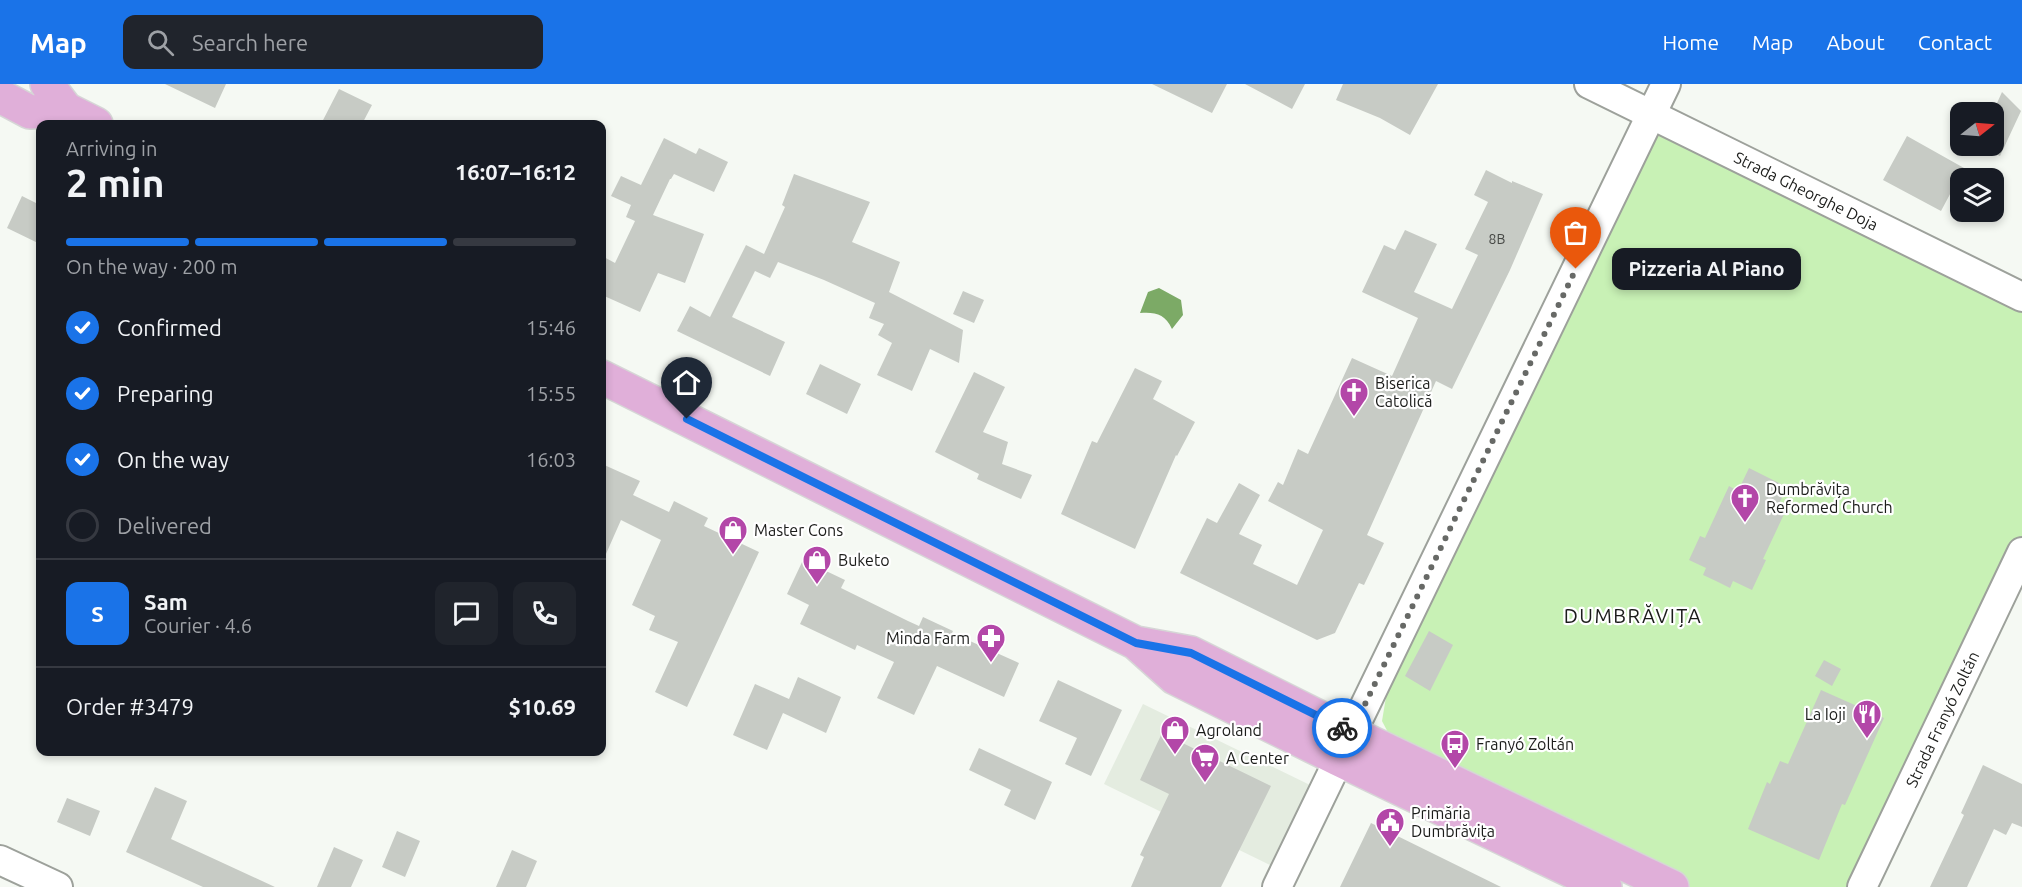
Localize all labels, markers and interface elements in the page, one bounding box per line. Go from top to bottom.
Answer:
search box [123,15,543,69]
icon: search [144,26,177,59]
text: Map [30,27,87,58]
text: Search here [192,30,308,55]
text: Home [1662,30,1719,54]
text: Map [1752,30,1793,54]
text: About [1826,30,1885,54]
text: Contact [1918,30,1992,54]
north arrow [1950,102,2004,156]
map controls [1950,102,2004,222]
text: Arriving in [66,137,157,160]
street label: Strada Gheorghe Doja [1731,148,1881,234]
text: 16:07–16:12 [455,159,576,184]
text: 2 min [66,161,165,204]
button: layers [1950,168,2004,222]
pin [1550,207,1601,269]
icon: bag [1559,216,1592,249]
house number: 8B [1489,231,1505,247]
callout: Pizzeria Al Piano [1612,248,1801,290]
text: On the way · 200 m [66,255,238,278]
text: Pizzeria Al Piano [1628,257,1785,280]
icon: check [66,311,99,344]
text: Confirmed [117,315,222,340]
text: 15:46 [526,316,576,339]
pin [661,357,712,419]
icon: home [670,366,703,399]
place label: Biserica Catolică [1375,374,1432,410]
church icon: Biserica Catolică [1338,376,1370,418]
icon: check [66,377,99,410]
text: Preparing [117,381,214,406]
text: 15:55 [526,382,576,405]
icon: check [66,443,99,476]
text: On the way [117,447,229,472]
text: 16:03 [526,448,576,471]
place label: Dumbrăvița Reformed Church [1766,480,1893,516]
church icon: Dumbrăvița Reformed Church [1729,482,1761,524]
text: Delivered [117,513,212,538]
shop icon: Master Cons [717,514,749,556]
place label: Master Cons [754,521,843,539]
shop icon: Buketo [801,544,833,586]
place label: Buketo [838,551,890,569]
button: chat [435,582,498,645]
button: phone [513,582,576,645]
text: Sam [144,589,188,614]
text: S [91,601,104,626]
district label: DUMBRĂVIȚA [1564,604,1702,627]
text: Courier · 4.6 [144,614,252,637]
pharmacy icon: Minda Farm [975,622,1007,664]
place label: Minda Farm [886,629,970,647]
street label: Strada Franyó Zoltán [1902,648,1982,790]
text: Order #3479 [66,694,194,719]
text: $10.69 [509,694,576,719]
courier [1312,698,1372,758]
restaurant icon: La Ioji [1851,698,1883,740]
place label: La Ioji [1805,705,1846,723]
icon: bike [1326,712,1359,745]
shop icon: Agroland [1159,714,1191,756]
place label: Agroland [1196,721,1262,739]
bus stop icon: Franyó Zoltán [1439,728,1471,770]
place label: Franyó Zoltán [1476,735,1574,753]
supermarket icon: A Center [1189,742,1221,784]
place label: A Center [1226,749,1289,767]
place label: Primăria Dumbrăvița [1411,804,1495,840]
public building icon: Primăria Dumbrăvița [1374,806,1406,848]

